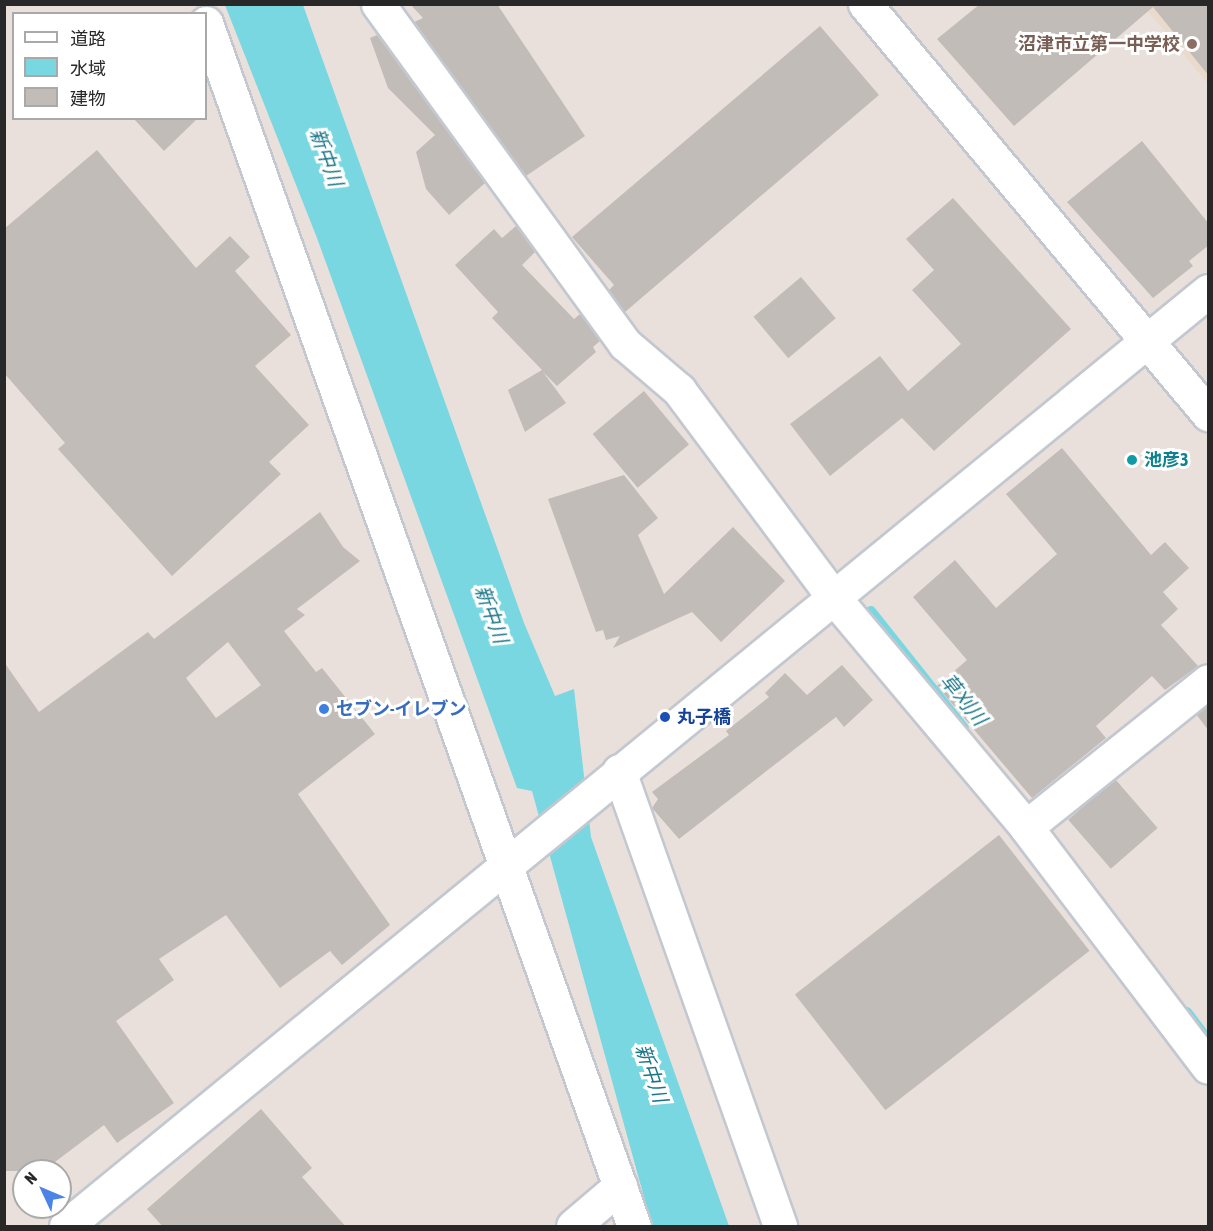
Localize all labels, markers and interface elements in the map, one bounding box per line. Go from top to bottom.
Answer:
legend [12,12,207,120]
text: 道路 [70,28,106,49]
place label: 沼津市立第一中学校 [1018,33,1180,55]
marker: 沼津市立第一中学校 [1185,37,1199,51]
text: 水域 [70,58,106,79]
text: 建物 [70,88,106,109]
water label: 新中川 [305,125,349,189]
place label: 池彦3 [1144,449,1188,471]
marker: 池彦3 [1125,453,1139,467]
water label: 新中川 [470,582,514,646]
water label: 草刈川 [936,668,992,730]
place label: セブン-イレブン [336,698,466,720]
marker: セブン-イレブン [317,702,331,716]
place label: 丸子橋 [677,706,731,728]
marker: 丸子橋 [658,710,672,724]
water label: 新中川 [631,1041,673,1105]
north arrow [12,1159,72,1219]
text: N [21,1168,40,1188]

